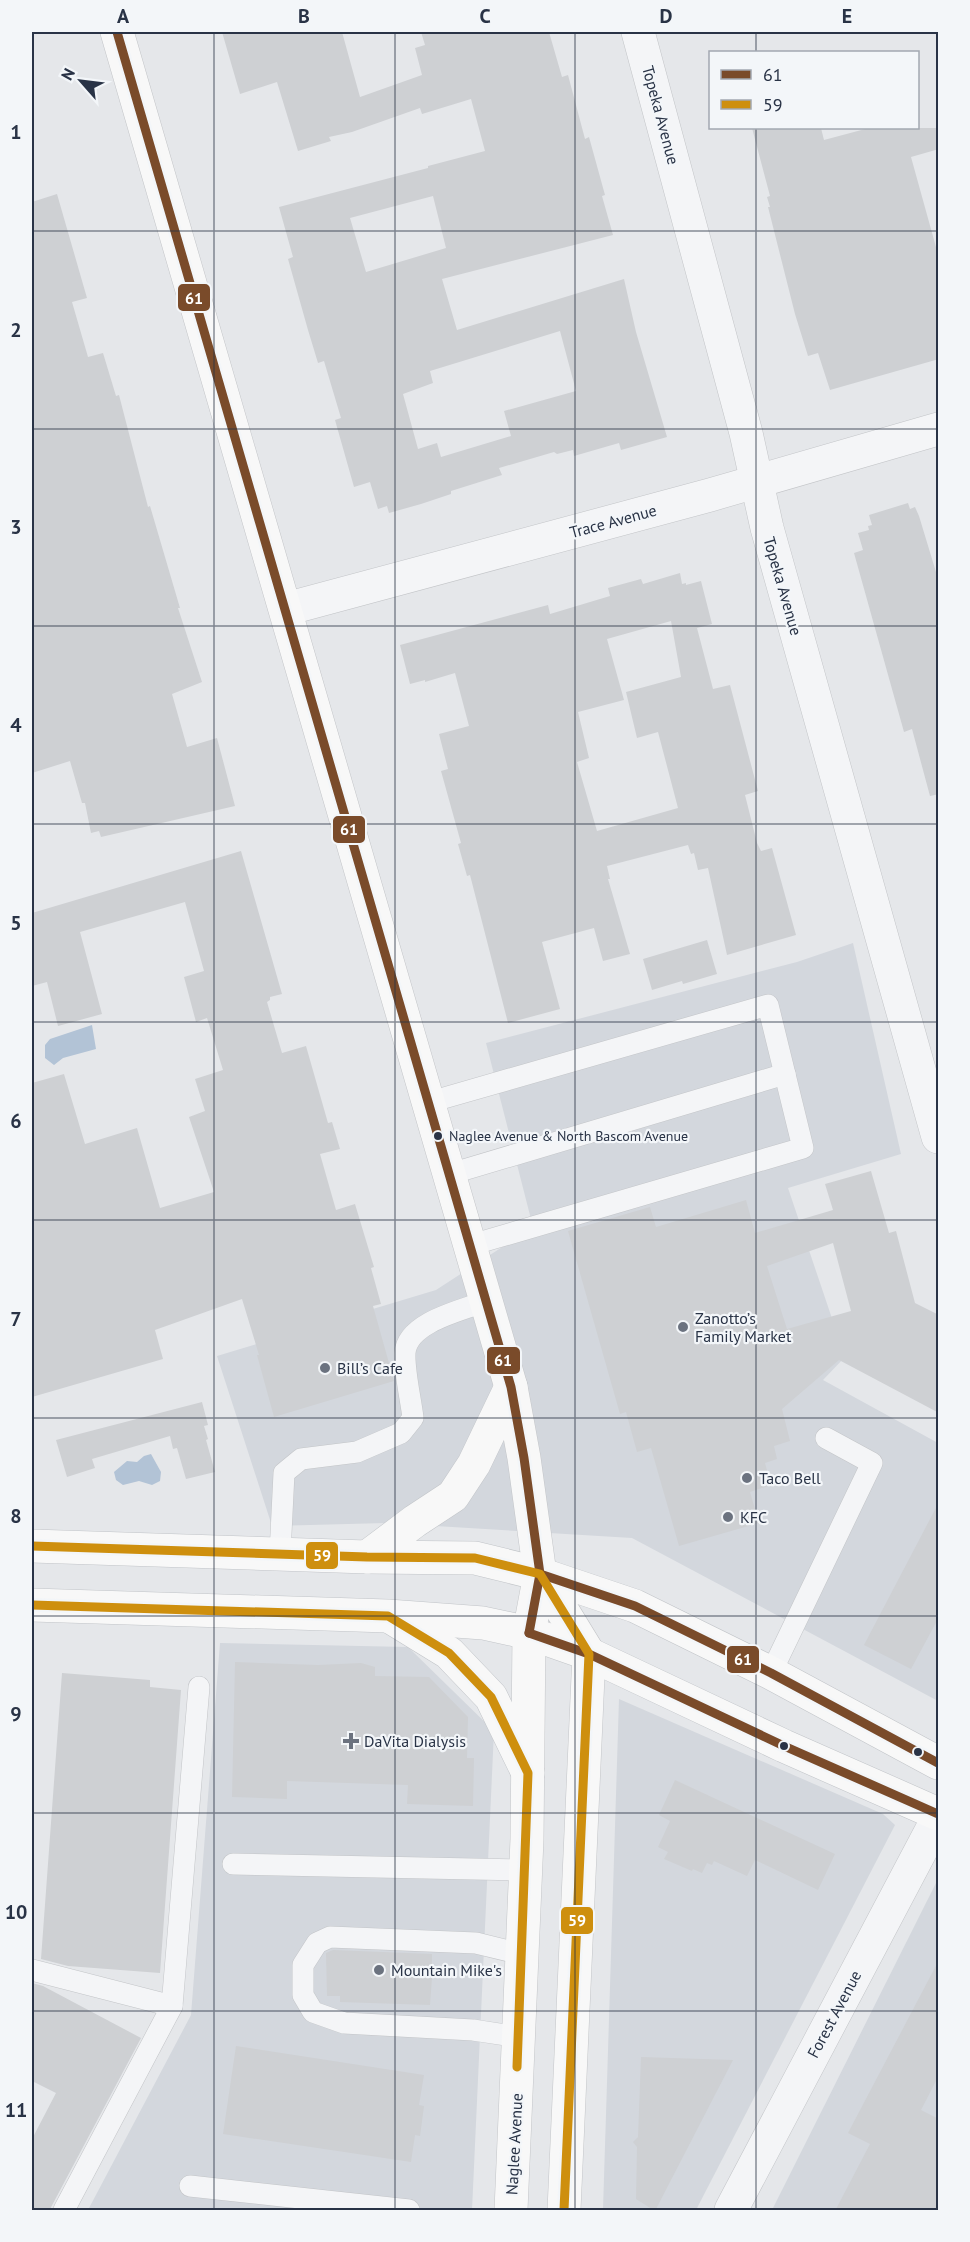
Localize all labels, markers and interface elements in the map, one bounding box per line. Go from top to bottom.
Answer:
text: A [117,3,130,29]
text: B [298,3,310,29]
text: C [479,3,491,29]
text: D [660,3,673,29]
text: E [842,3,852,29]
north arrow [51,51,111,111]
legend [709,51,919,129]
street label: Topeka Avenue [638,63,684,167]
text: 61 [763,63,783,86]
text: N [56,65,79,83]
text: 59 [763,93,783,116]
text: 1 [10,119,22,145]
line badge: 61 [177,283,211,312]
text: 61 [185,288,203,308]
text: 2 [10,317,22,343]
street label: Trace Avenue [567,500,659,542]
text: 3 [10,514,22,540]
street label: Topeka Avenue [759,534,807,638]
text: 4 [10,712,22,738]
line badge: 61 [332,815,366,844]
text: 61 [340,819,358,839]
text: 5 [10,910,22,936]
text: 6 [10,1108,22,1134]
place label: Naglee Avenue & North Bascom Avenue [449,1127,688,1145]
marker: Naglee Avenue & North Bascom Avenue [432,1130,444,1142]
text: 7 [10,1306,22,1332]
place label: Zanotto’s Family Market [695,1308,792,1346]
marker: Zanotto’s Family Market [676,1320,690,1334]
line badge: 61 [486,1346,521,1375]
text: 61 [494,1350,512,1370]
place label: Bill’s Cafe [337,1358,403,1378]
marker: Bill’s Cafe [318,1361,332,1375]
place label: Taco Bell [759,1468,821,1488]
marker: Taco Bell [740,1471,754,1485]
text: 8 [10,1503,22,1529]
place label: KFC [740,1507,767,1527]
marker: KFC [721,1510,735,1524]
line badge: 59 [305,1541,339,1570]
text: 59 [313,1545,331,1565]
line badge: 61 [726,1645,760,1674]
text: 61 [734,1649,752,1669]
text: 9 [10,1701,22,1727]
place label: DaVita Dialysis [364,1731,466,1751]
marker: DaVita Dialysis [342,1732,360,1750]
unlabelled marker [778,1740,790,1752]
unlabelled marker [912,1746,924,1758]
text: 10 [5,1899,27,1925]
line badge: 59 [560,1906,594,1935]
text: 59 [568,1910,586,1930]
place label: Mountain Mike's [391,1960,502,1980]
marker: Mountain Mike's [372,1963,386,1977]
street label: Forest Avenue [803,1967,865,2061]
street label: Naglee Avenue [501,2093,527,2195]
text: 11 [5,2097,27,2123]

